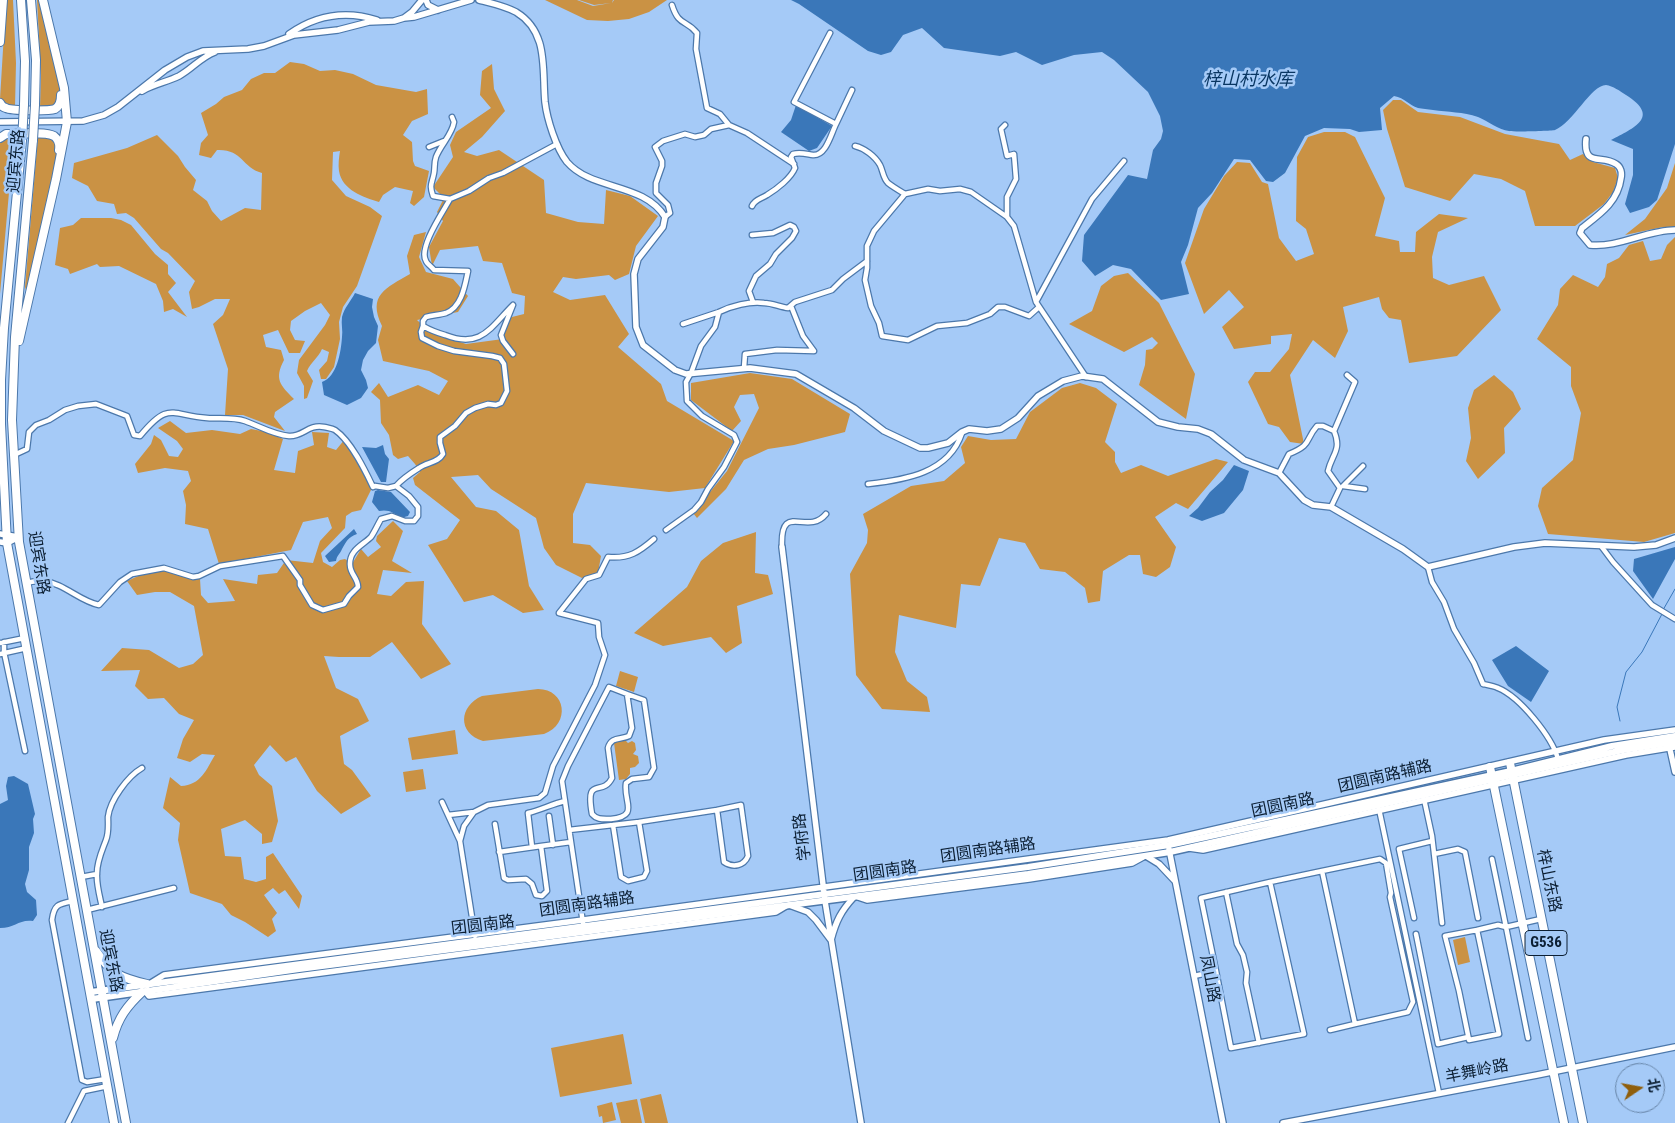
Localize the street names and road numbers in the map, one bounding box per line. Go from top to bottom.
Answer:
street label: 迎宾东路 [5,128,29,194]
street label: 迎宾东路 [24,530,52,596]
street label: 团圆南路辅路 [1336,757,1434,797]
street label: 团圆南路 [1250,790,1316,822]
street label: 学府路 [791,812,815,862]
street label: 团圆南路辅路 [939,835,1037,867]
street label: 梓山东路 [1532,848,1564,914]
street label: 团圆南路 [852,858,918,886]
street label: 团圆南路辅路 [538,889,636,921]
street label: 团圆南路 [450,913,516,939]
street label: 迎宾东路 [94,928,126,994]
road number: G536 [1525,930,1567,956]
street label: 凤山路 [1195,954,1223,1004]
street label: 羊舞岭路 [1444,1056,1510,1088]

